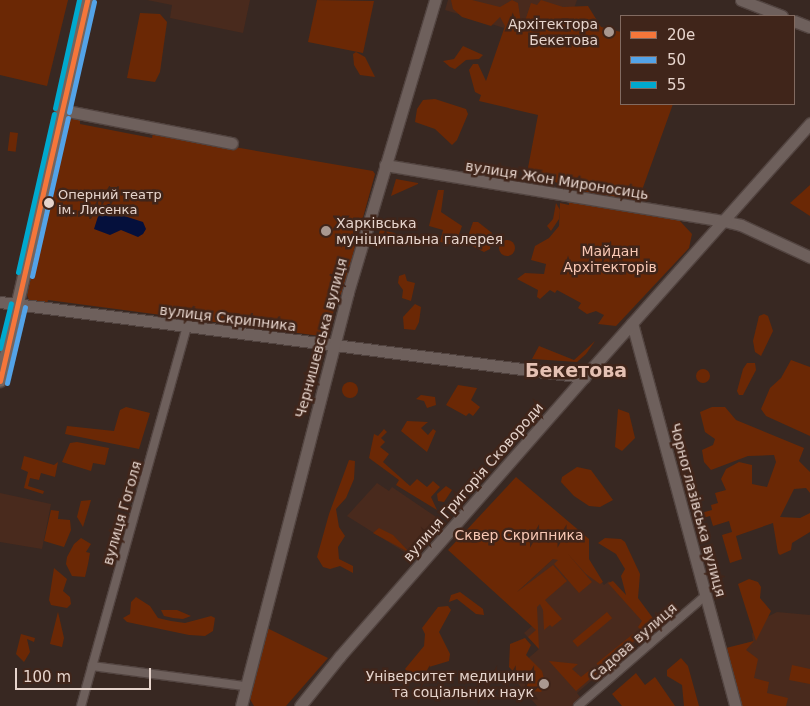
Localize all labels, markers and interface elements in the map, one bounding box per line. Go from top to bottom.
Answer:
legend [620,15,795,105]
place label: Архітектора Бекетова [508,16,598,48]
marker: Архітектора Бекетова [602,25,616,39]
text: 20е [667,26,695,44]
text: 50 [667,51,686,69]
text: 55 [667,76,686,94]
street label: вулиця Жон Мироносиць [464,157,650,203]
place label: Оперний театр ім. Лисенка [58,188,162,219]
marker: Оперний театр ім. Лисенка [44,198,54,208]
place label: Харківська муніципальна галерея [336,215,503,248]
marker: Харківська муніципальна галерея [320,225,332,237]
park label: Майдан Архітекторів [563,243,657,276]
street label: Чернишевська вулиця [292,256,350,420]
street label: вулиця Скрипника [159,301,297,335]
district label: Бекетова [525,360,627,382]
street label: вулиця Григорія Сковороди [399,399,547,565]
street label: Чорноглазівська вулиця [667,421,729,599]
street label: вулиця Гоголя [99,459,145,567]
park label: Сквер Скрипника [454,527,584,543]
street label: Садова вулиця [586,599,680,685]
scale bar [18,658,154,690]
text: 100 m [23,668,71,686]
place label: Університет медицини та соціальних наук [366,668,534,700]
marker: Університет медицини та соціальних наук [538,678,550,690]

